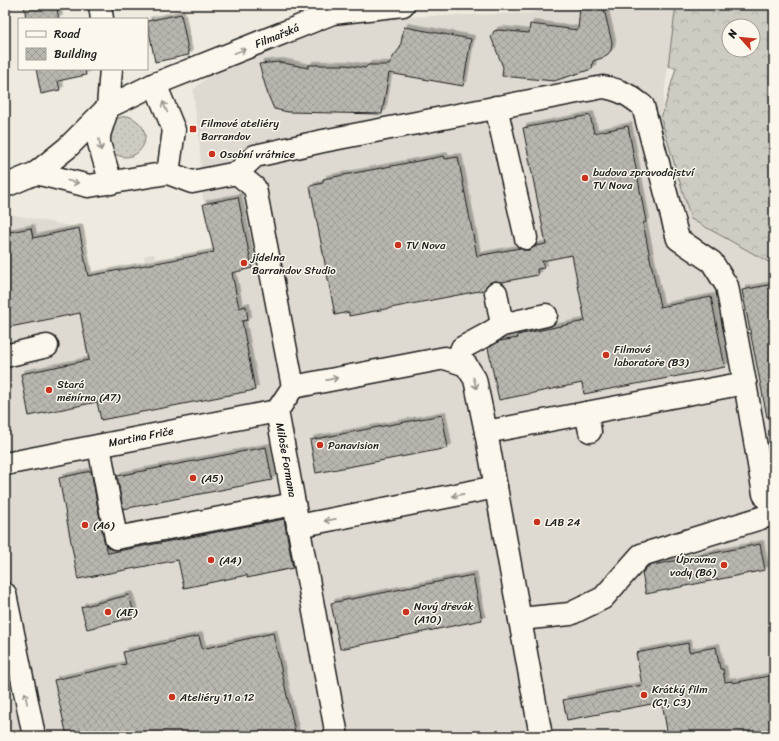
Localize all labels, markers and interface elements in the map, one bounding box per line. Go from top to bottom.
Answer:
legend [18,18,148,70]
street label: Filmařská [252,18,303,54]
north arrow [721,18,761,58]
text: Road [54,23,81,45]
text: N [722,26,743,42]
text: Building [54,43,97,65]
one-way arrow [233,47,245,55]
one-way arrow [160,102,168,114]
place label: Filmové ateliéry Barrandov [201,114,279,146]
marker: Filmové ateliéry Barrandov [188,124,198,134]
one-way arrow [97,138,105,151]
place label: Osobní vrátnice [220,145,296,164]
marker: Osobní vrátnice [207,149,217,159]
place label: budova zpravodajství TV Nova [593,163,696,195]
marker: budova zpravodajství TV Nova [580,173,590,183]
one-way arrow [67,179,80,187]
place label: TV Nova [406,236,446,255]
marker: TV Nova [393,240,403,250]
place label: jídelna Barrandov Studio [249,248,336,280]
marker: jídelna Barrandov Studio [239,258,249,268]
place label: Filmové laboratoře (B3) [614,340,689,372]
marker: Filmové laboratoře (B3) [601,350,611,360]
place label: Stará měnírna (A7) [57,375,121,407]
one-way arrow [325,375,338,383]
one-way arrow [472,376,479,389]
marker: Stará měnírna (A7) [44,385,54,395]
street label: Martina Friče [107,421,175,453]
street label: Miloše Formana [270,421,302,499]
place label: Panavision [328,436,379,455]
marker: Panavision [315,440,325,450]
place label: (A5) [201,469,224,488]
marker: (A5) [188,473,198,483]
one-way arrow [452,491,465,499]
place label: LAB 24 [545,513,581,532]
place label: (A6) [93,516,115,535]
one-way arrow [324,516,337,524]
marker: LAB 24 [532,517,542,527]
marker: (A6) [80,520,90,530]
place label: Úpravna vody (B6) [670,550,717,582]
place label: (A4) [219,551,242,570]
marker: (A4) [206,555,216,565]
marker: Úpravna vody (B6) [719,560,729,570]
place label: Nový dřevák (A10) [414,597,473,629]
place label: (AE) [116,603,138,622]
marker: (AE) [103,607,113,617]
marker: Nový dřevák (A10) [401,607,411,617]
place label: Krátký film (C1, C3) [652,680,708,712]
place label: Ateliéry 11 a 12 [179,688,255,707]
marker: Krátký film (C1, C3) [639,690,649,700]
one-way arrow [21,692,29,705]
marker: Ateliéry 11 a 12 [167,692,177,702]

